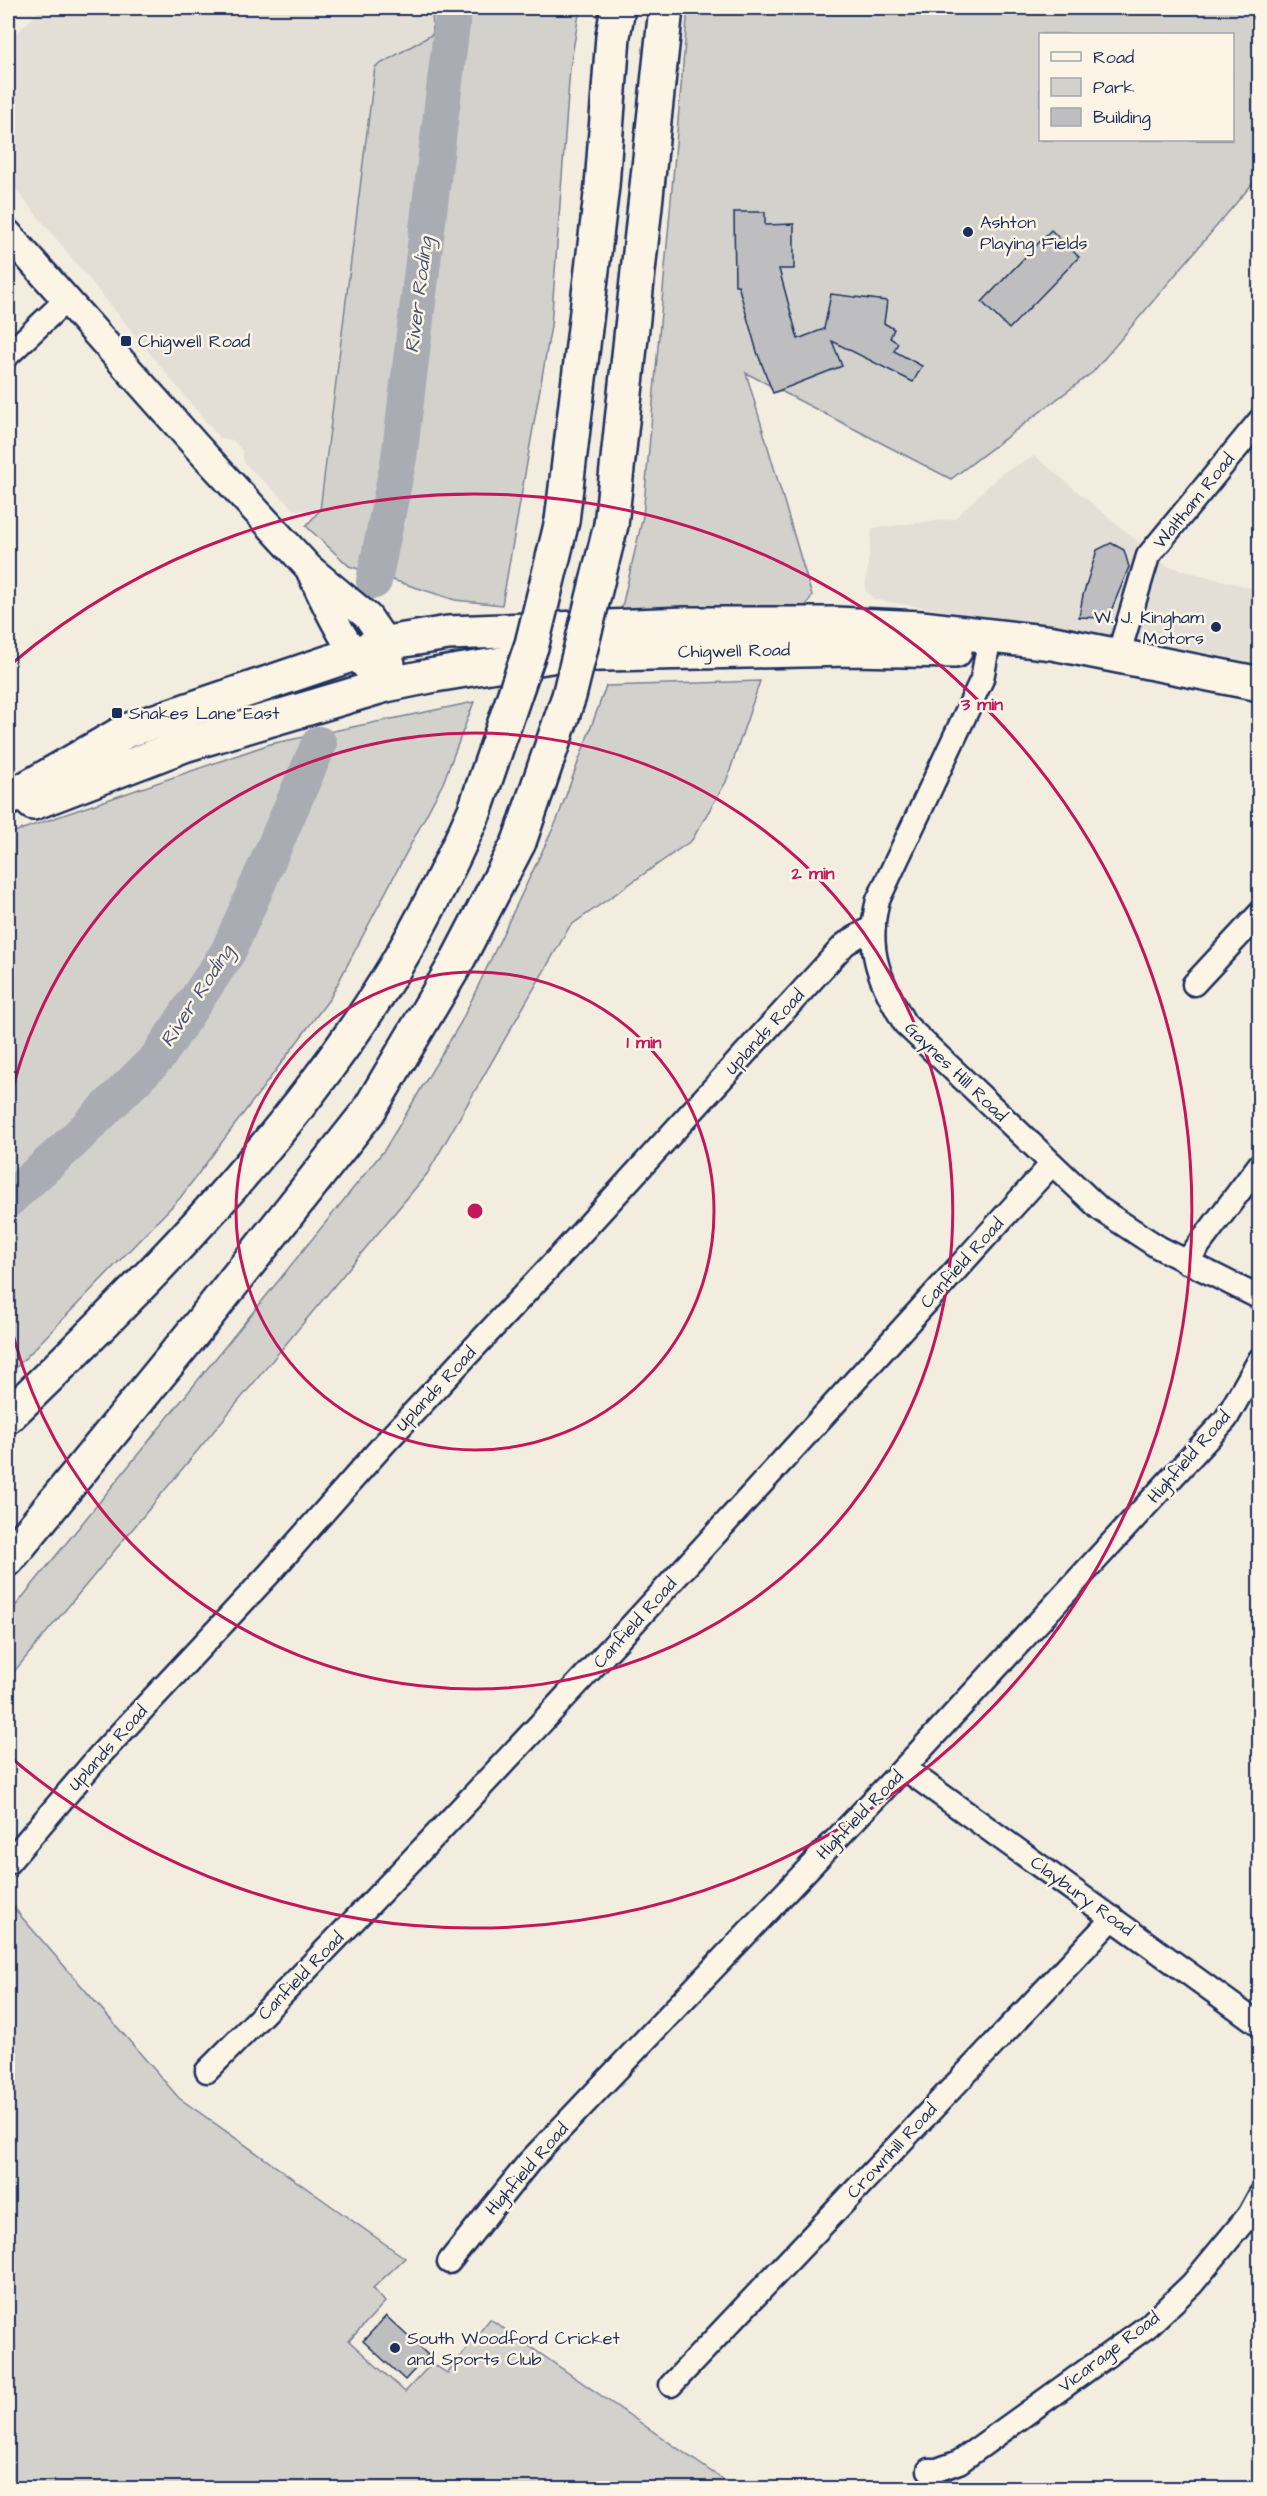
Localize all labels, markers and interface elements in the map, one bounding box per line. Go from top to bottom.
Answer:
legend [1039,33,1234,141]
text: Road [1093,45,1134,70]
text: Park [1093,75,1135,100]
text: Building [1093,105,1151,131]
place label: Ashton Playing Fields [980,210,1088,257]
marker: Ashton Playing Fields [961,225,975,239]
water label: River Roding [398,234,441,355]
place label: Chigwell Road [138,329,250,355]
marker: Chigwell Road [119,334,133,348]
street label: Waltham Road [1148,448,1240,554]
place label: W. J. Kingham Motors [1094,605,1204,651]
marker: W. J. Kingham Motors [1209,620,1223,634]
street label: Chigwell Road [678,638,790,665]
text: 3 min [960,692,1003,717]
place label: Snakes Lane East [129,701,280,726]
marker: Snakes Lane East [110,706,124,720]
text: 2 min [790,861,835,886]
water label: River Roding [153,938,242,1053]
street label: Uplands Road [720,984,810,1080]
street label: Gaynes Hill Road [898,1016,1013,1128]
text: 1 min [626,1030,662,1055]
centre of rings [465,1201,485,1221]
street label: Canfield Road [914,1212,1010,1314]
street label: Uplands Road [390,1341,482,1437]
street label: Highfield Road [1142,1405,1237,1509]
street label: Canfield Road [587,1572,683,1674]
street label: Uplands Road [63,1700,153,1796]
street label: Highfield Road [811,1765,910,1866]
street label: Claybury Road [1025,1850,1139,1943]
street label: Canfield Road [252,1926,350,2026]
street label: Crownhill Road [841,2098,943,2204]
street label: Highfield Road [480,2117,575,2221]
street label: Vicarage Road [1053,2306,1166,2399]
place label: South Woodford Cricket and Sports Club [407,2326,620,2372]
marker: South Woodford Cricket and Sports Club [388,2341,402,2355]

